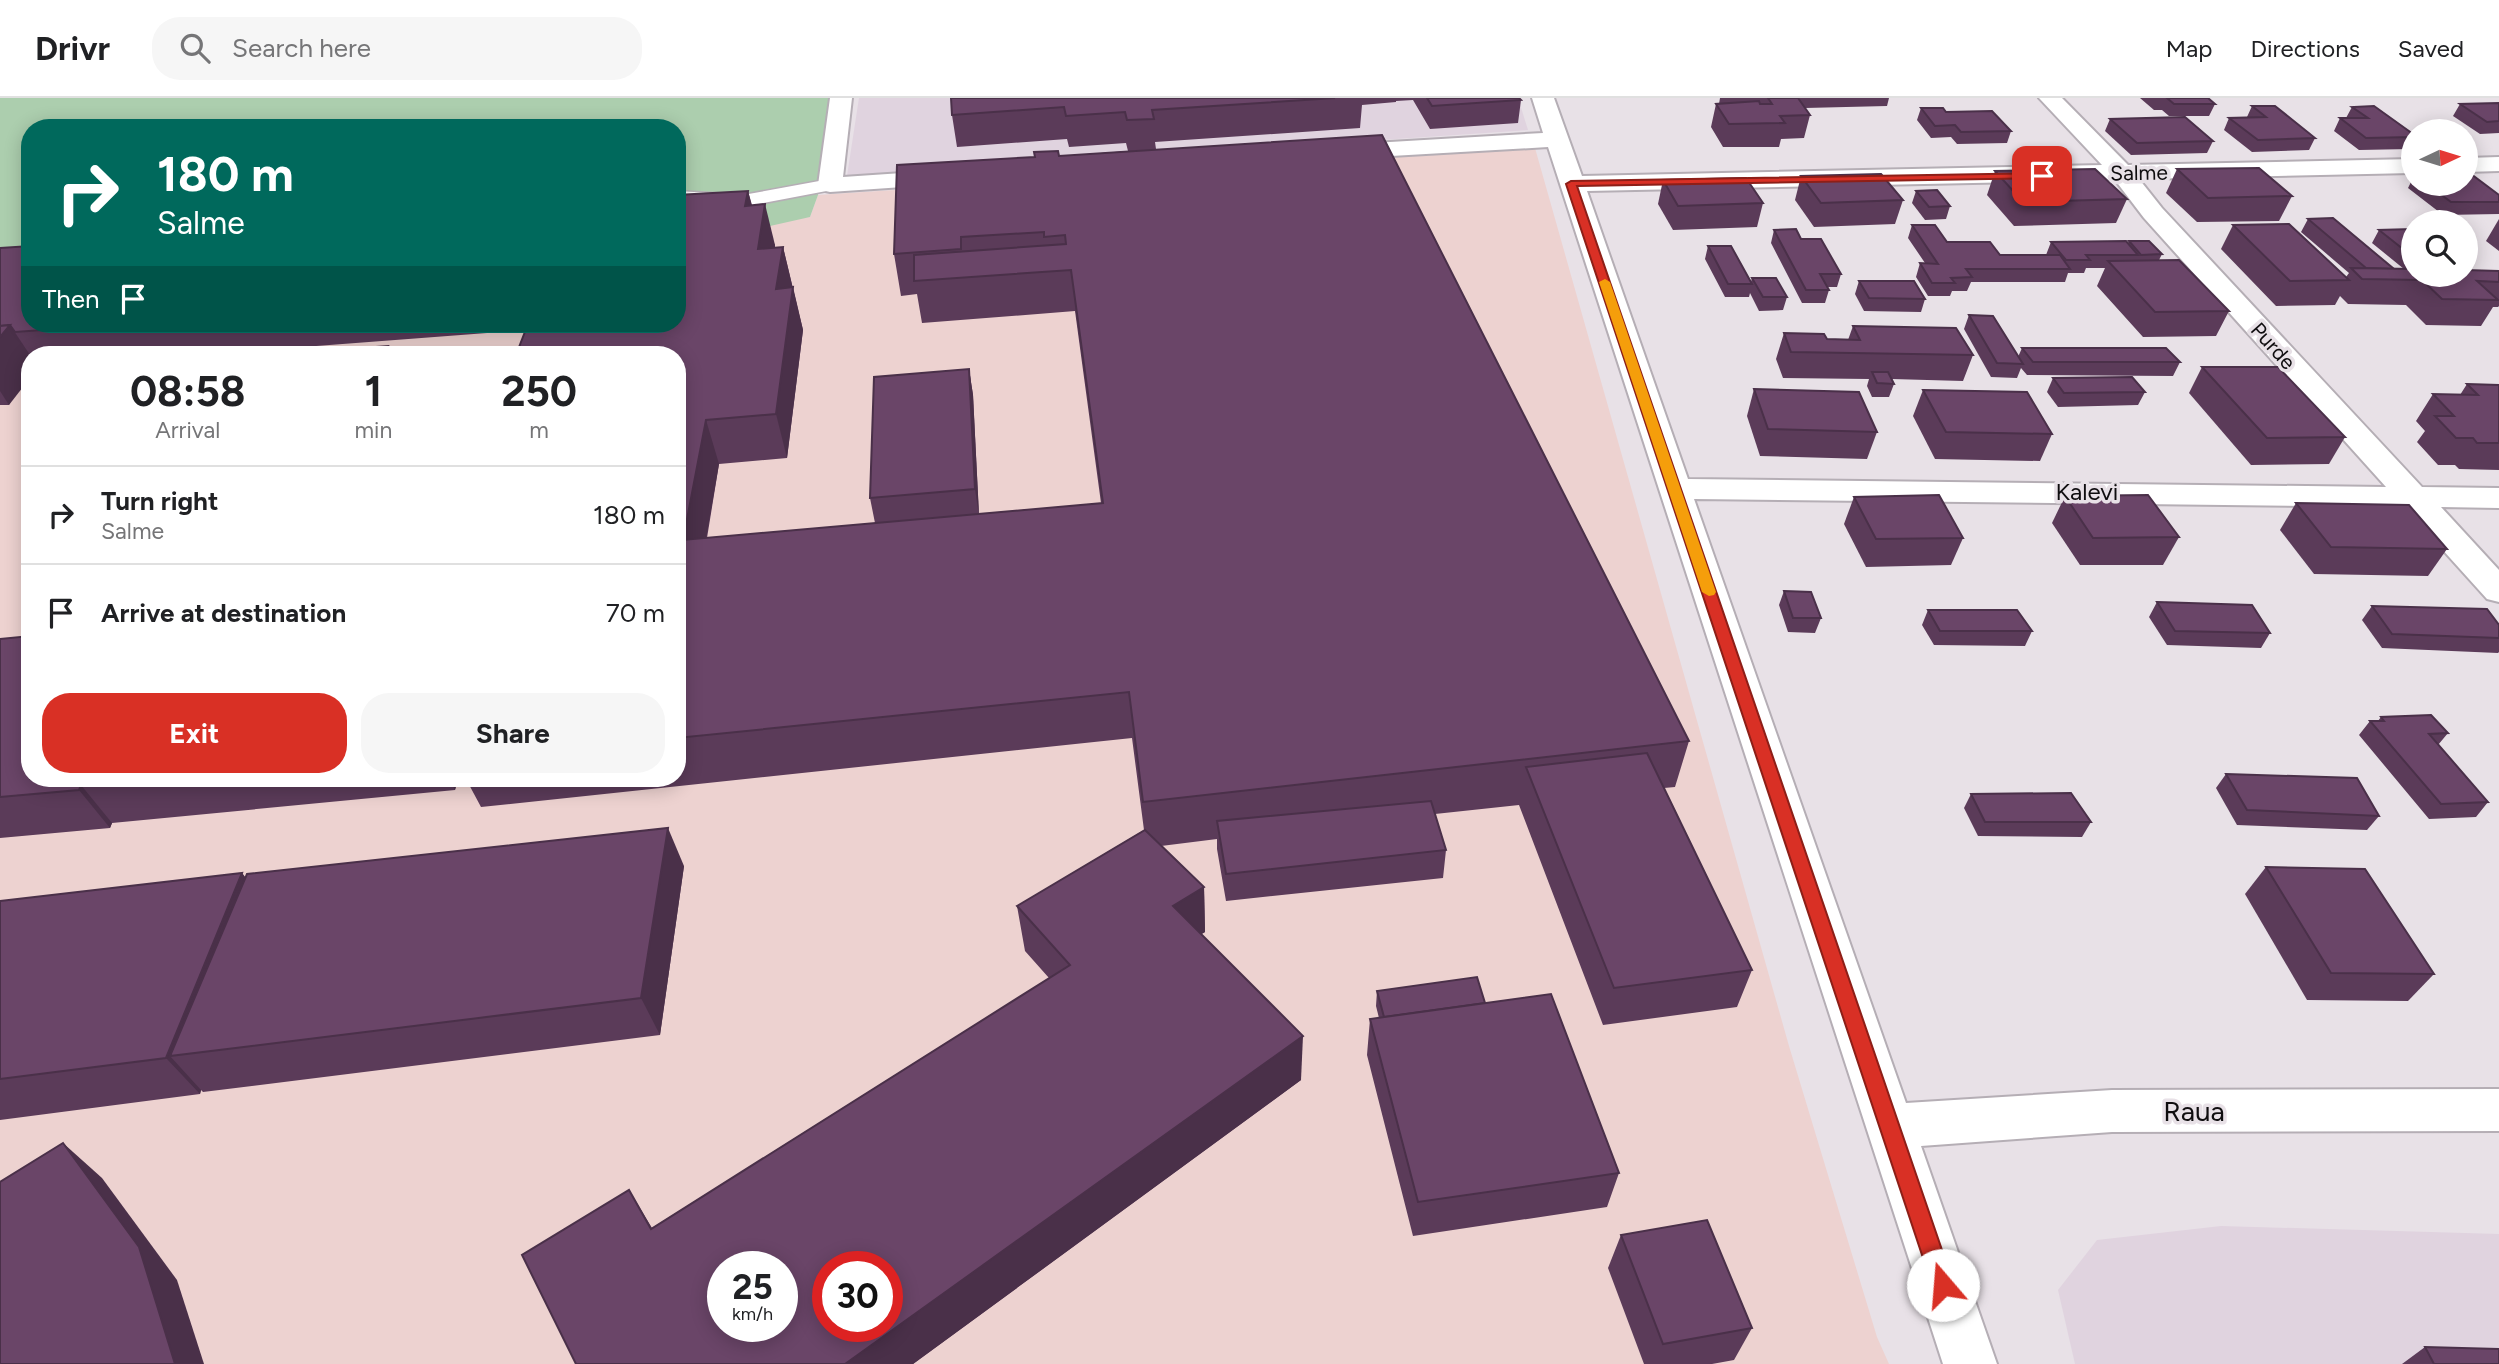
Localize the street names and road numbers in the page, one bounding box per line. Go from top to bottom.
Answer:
street label: Salme [2110,159,2168,186]
street label: Purde [2246,317,2301,374]
street label: Kalevi [2056,477,2118,506]
street label: Raua [2163,1094,2225,1128]

